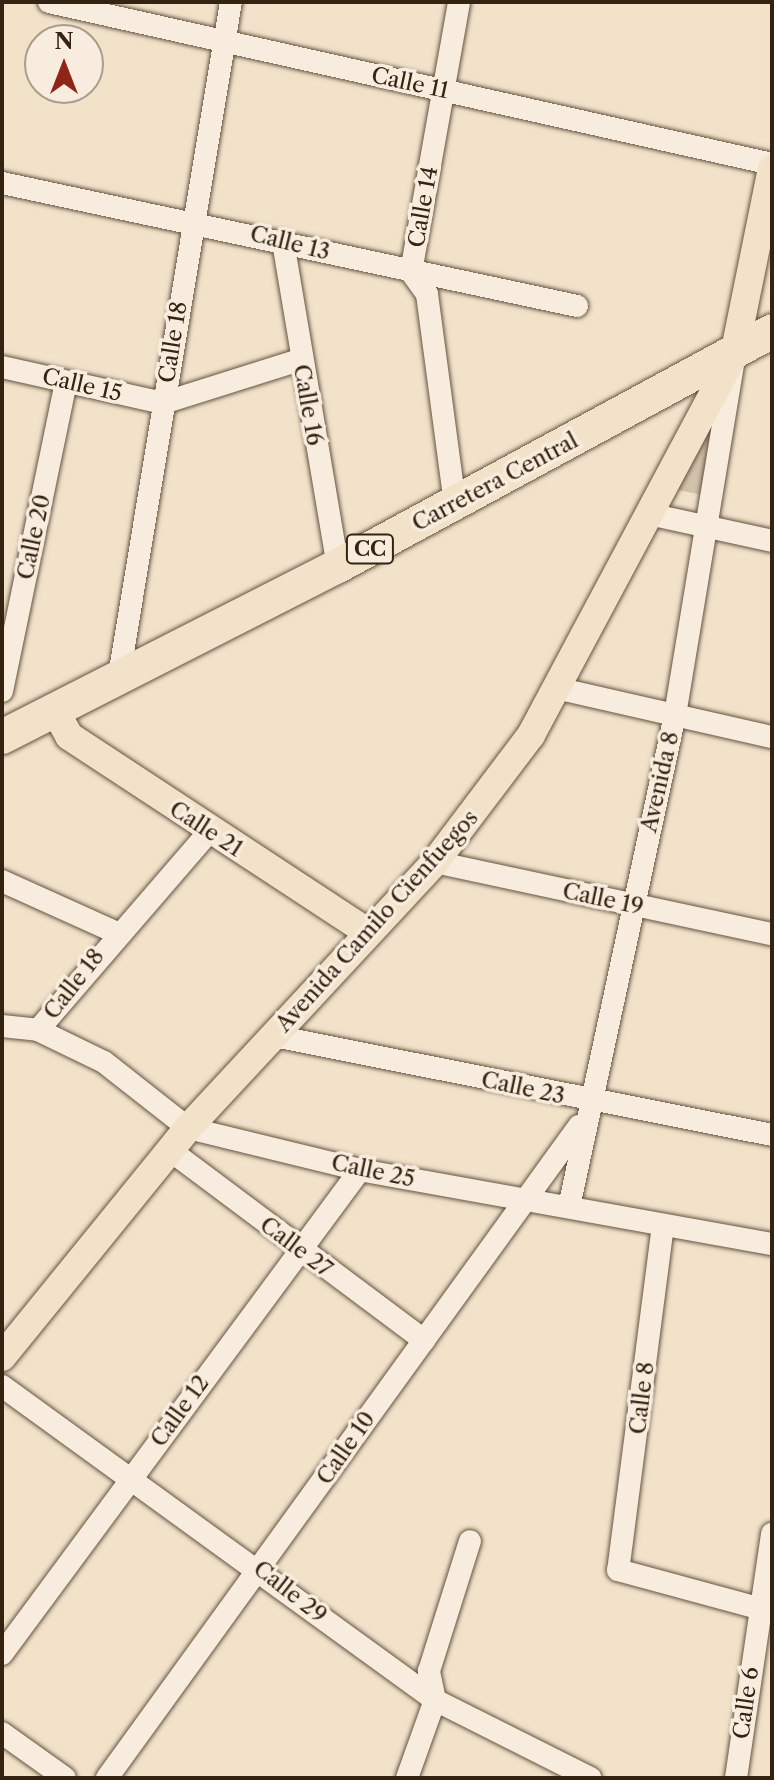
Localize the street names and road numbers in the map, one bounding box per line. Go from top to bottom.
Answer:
street label: Calle 11 [369,62,451,104]
street label: Calle 14 [403,164,443,250]
street label: Calle 13 [247,220,333,266]
street label: Calle 18 [154,299,192,385]
street label: Calle 16 [288,362,328,448]
street label: Calle 15 [40,363,124,407]
street label: Carretera Central [408,427,582,537]
street label: Calle 20 [12,492,56,582]
road number: CC [344,533,396,565]
street label: Avenida 8 [636,729,684,835]
street label: Calle 21 [165,796,247,862]
street label: Avenida Camilo Cienfuegos [270,805,484,1037]
street label: Calle 19 [560,878,646,920]
street label: Calle 18 [38,944,110,1024]
street label: Calle 23 [479,1066,567,1110]
street label: Calle 25 [329,1149,417,1193]
street label: Calle 27 [255,1211,337,1283]
street label: Calle 8 [624,1360,660,1436]
street label: Calle 12 [145,1370,215,1452]
street label: Calle 10 [311,1406,381,1490]
street label: Calle 29 [248,1555,332,1629]
street label: Calle 6 [728,1665,764,1741]

